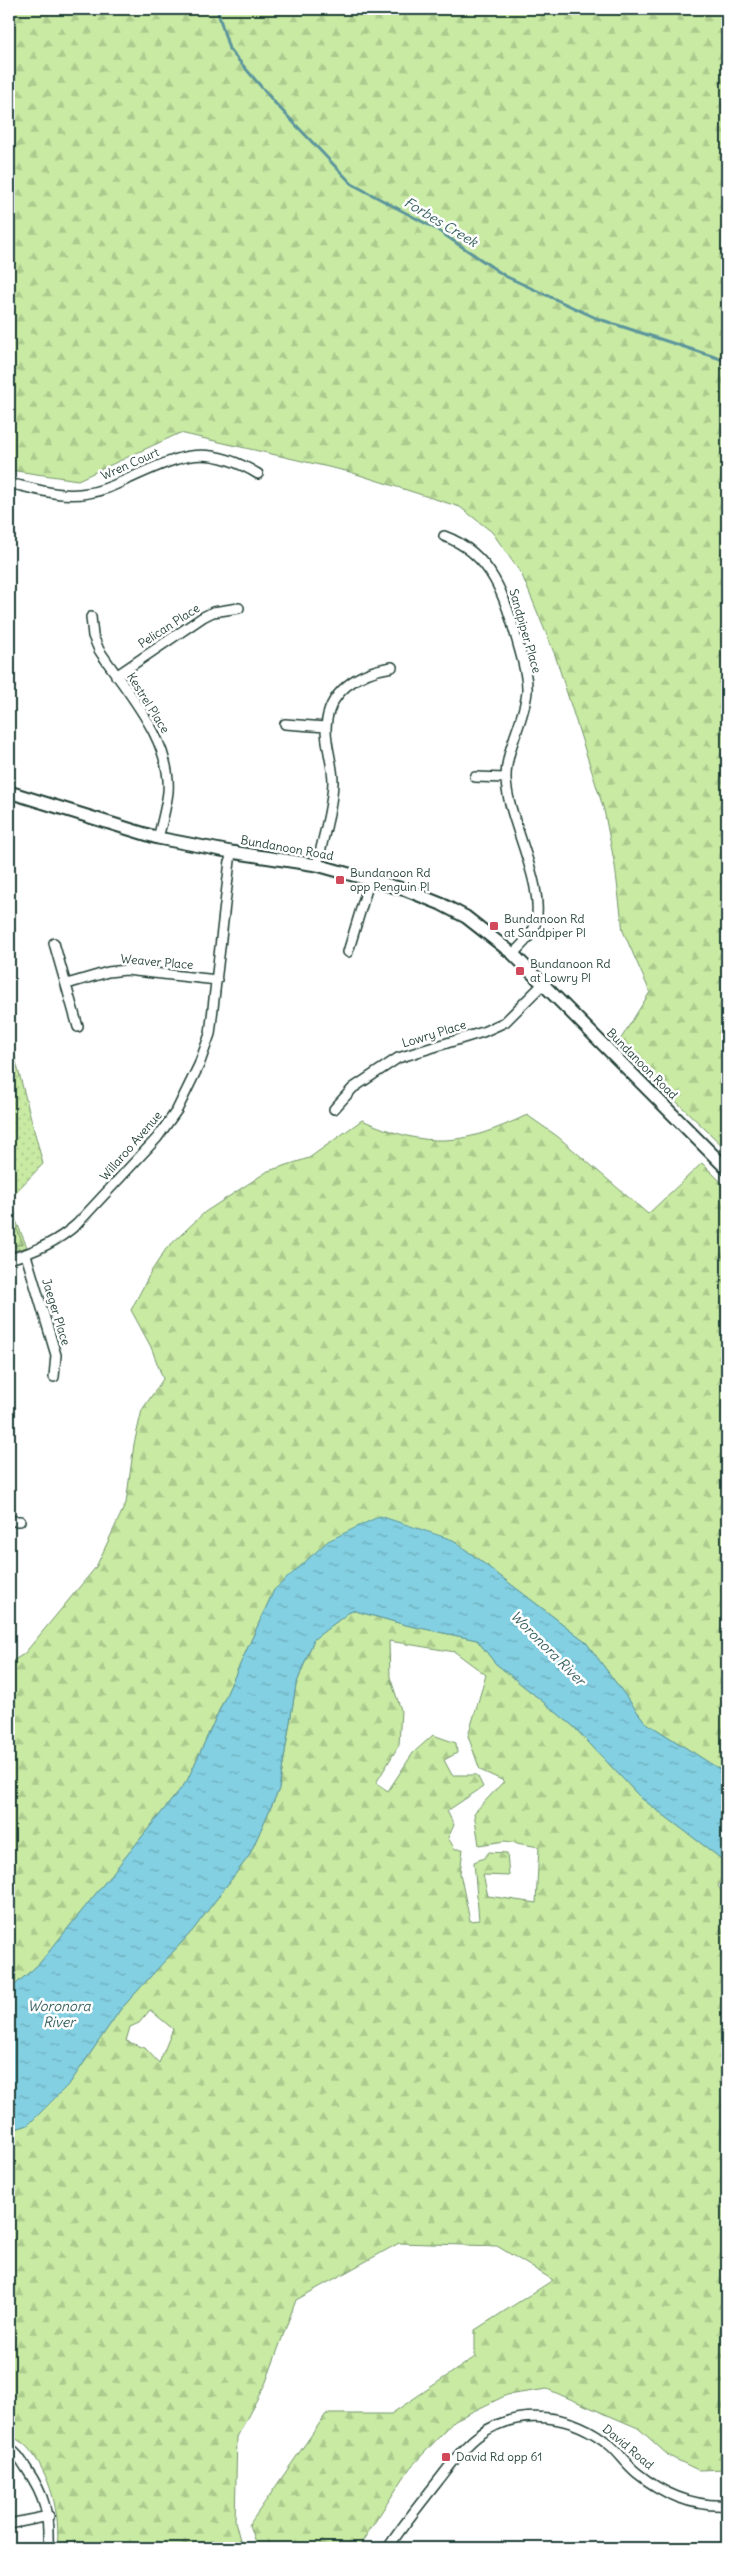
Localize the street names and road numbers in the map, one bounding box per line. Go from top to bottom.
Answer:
street label: Wren Court [98,444,161,483]
street label: Sandpiper Place [506,587,545,675]
street label: Pelican Place [135,600,202,651]
street label: Kestrel Place [124,670,173,736]
street label: Bundanoon Road [239,832,335,863]
street label: Weaver Place [120,951,194,972]
street label: Lowry Place [400,1017,468,1050]
street label: Bundanoon Road [604,1025,681,1102]
street label: Willaroo Avenue [96,1108,165,1183]
street label: Jaeger Place [39,1277,74,1347]
street label: David Road [600,2421,657,2472]

